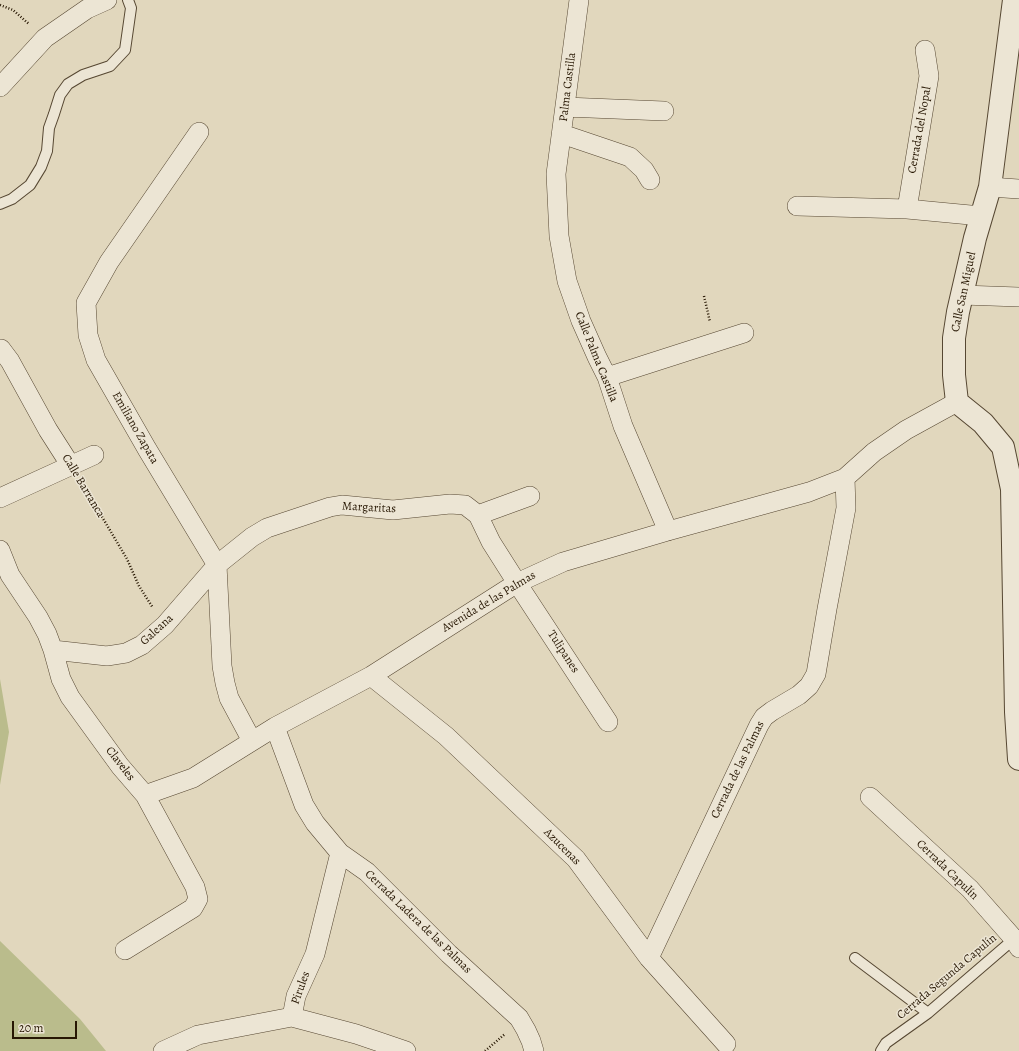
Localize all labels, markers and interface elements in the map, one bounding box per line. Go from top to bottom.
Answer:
street label: Palma Castilla [557,52,579,122]
street label: Cerrada del Nopal [905,85,935,175]
street label: Calle San Miguel [948,251,980,333]
street label: Calle Palma Castilla [571,310,621,404]
street label: Emiliano Zapata [109,389,161,467]
street label: Calle Barranca [58,452,108,520]
street label: Margaritas [342,499,396,517]
street label: Avenida de las Palmas [439,568,539,636]
street label: Galeana [137,611,177,649]
street label: Tulipanes [544,628,582,676]
street label: Cerrada de las Palmas [708,719,768,821]
street label: Claveles [102,744,138,784]
street label: Azucenas [541,826,583,868]
street label: Cerrada Capulín [913,837,981,903]
street label: Cerrada Ladera de las Palmas [362,867,474,977]
street label: Cerrada Segunda Capulín [894,931,1000,1023]
street label: Pirules [288,970,314,1006]
scale bar [14,1013,79,1039]
text: 20 m [19,1020,43,1036]

